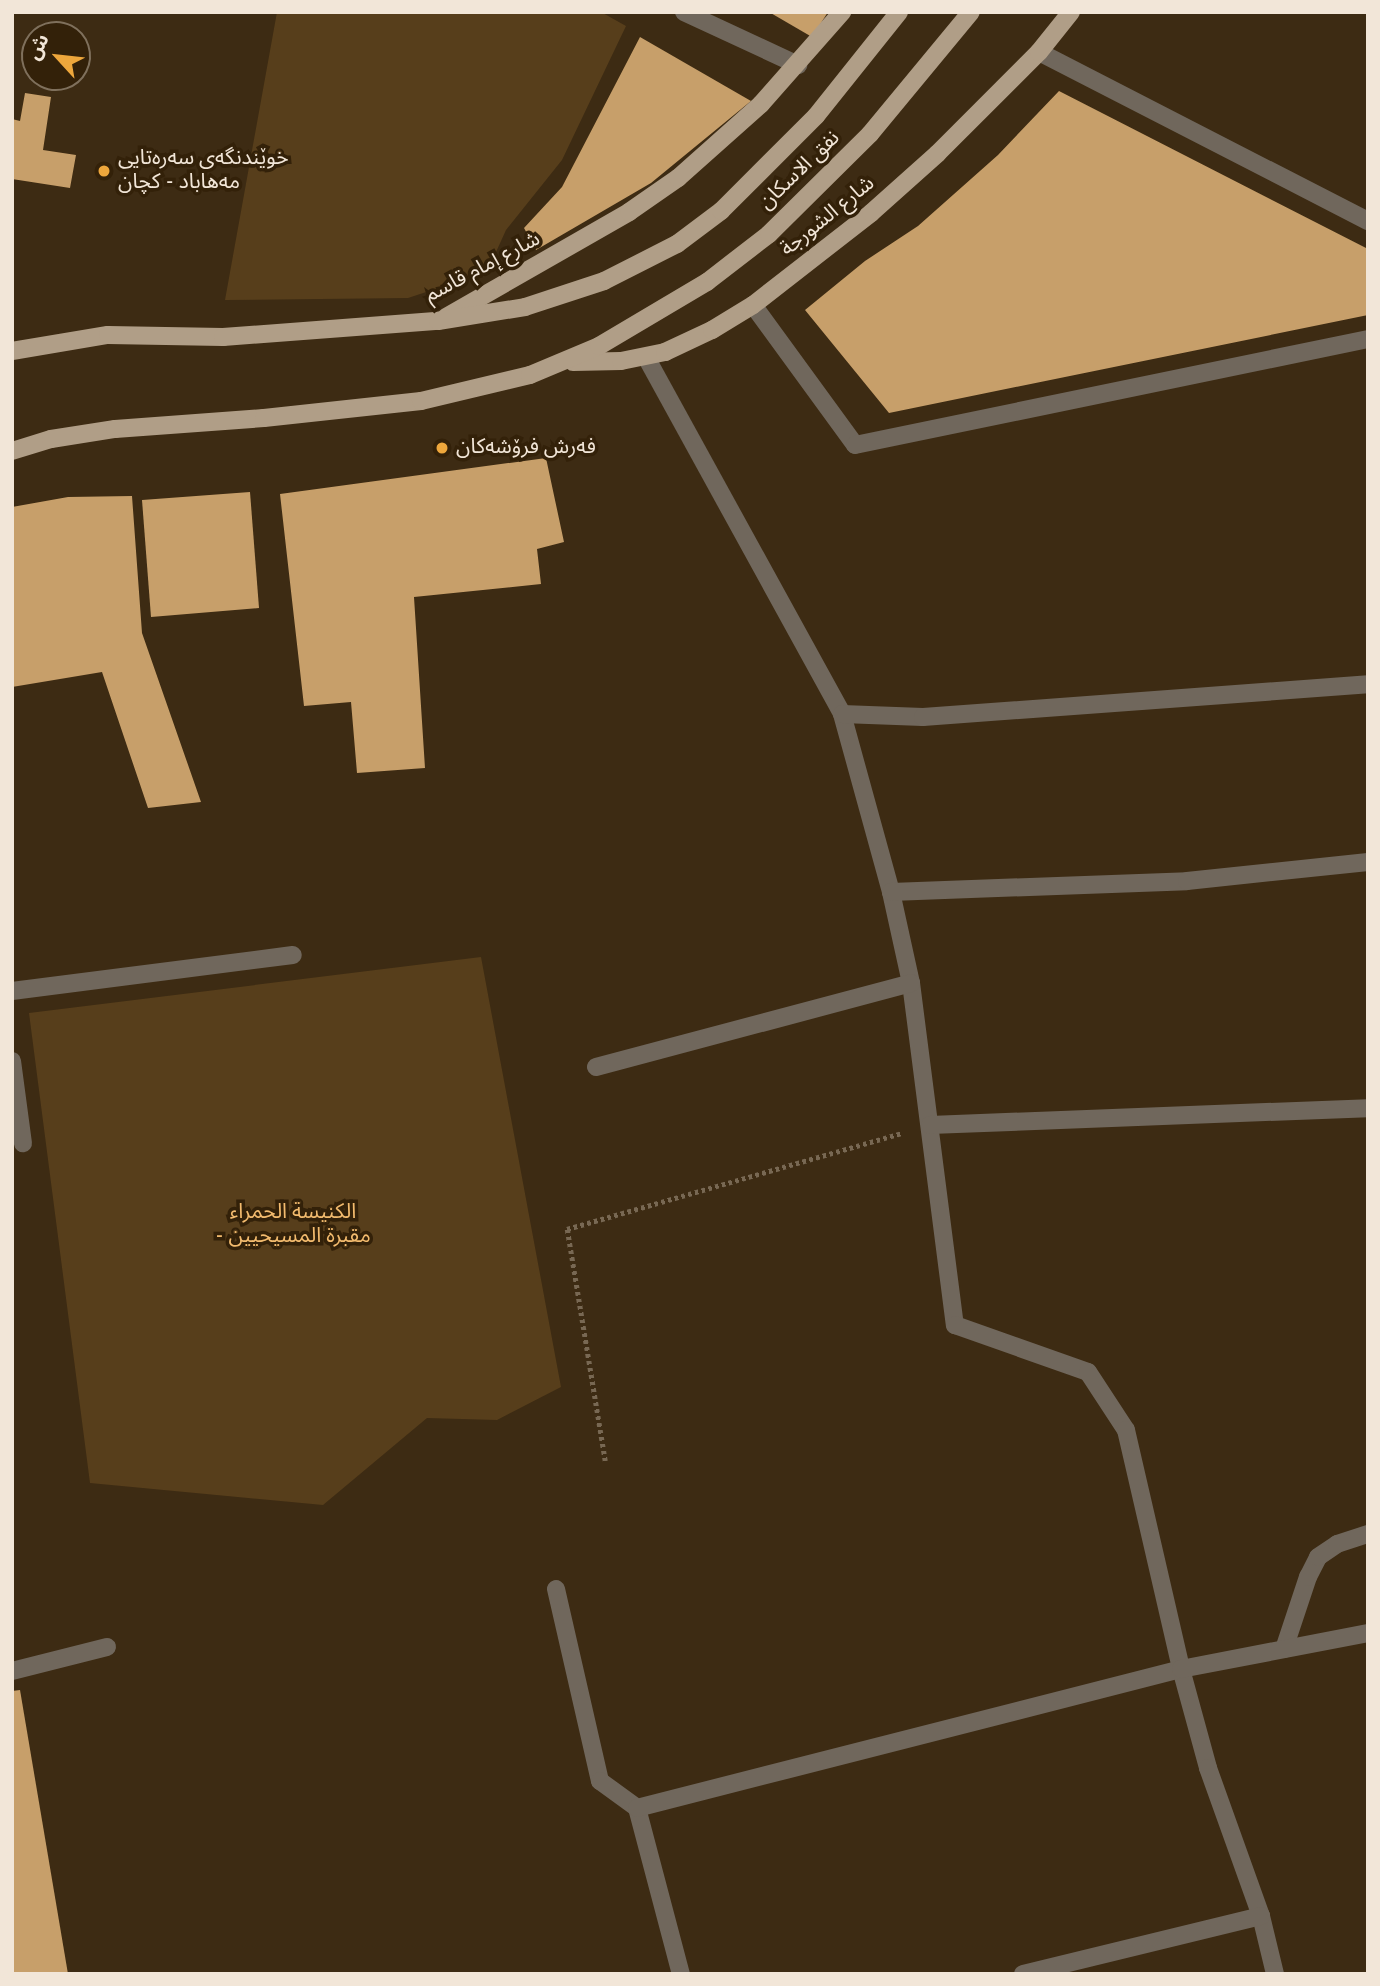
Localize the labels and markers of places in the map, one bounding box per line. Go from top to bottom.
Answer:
place label: خوێندنگەی سەرەتایی مەهاباد - کچان [118,146,289,196]
marker: خوێندنگەی سەرەتایی مەهاباد - کچان [96,163,112,179]
place label: فەرش فرۆشەکان [456,435,596,461]
marker: فەرش فرۆشەکان [434,440,450,456]

